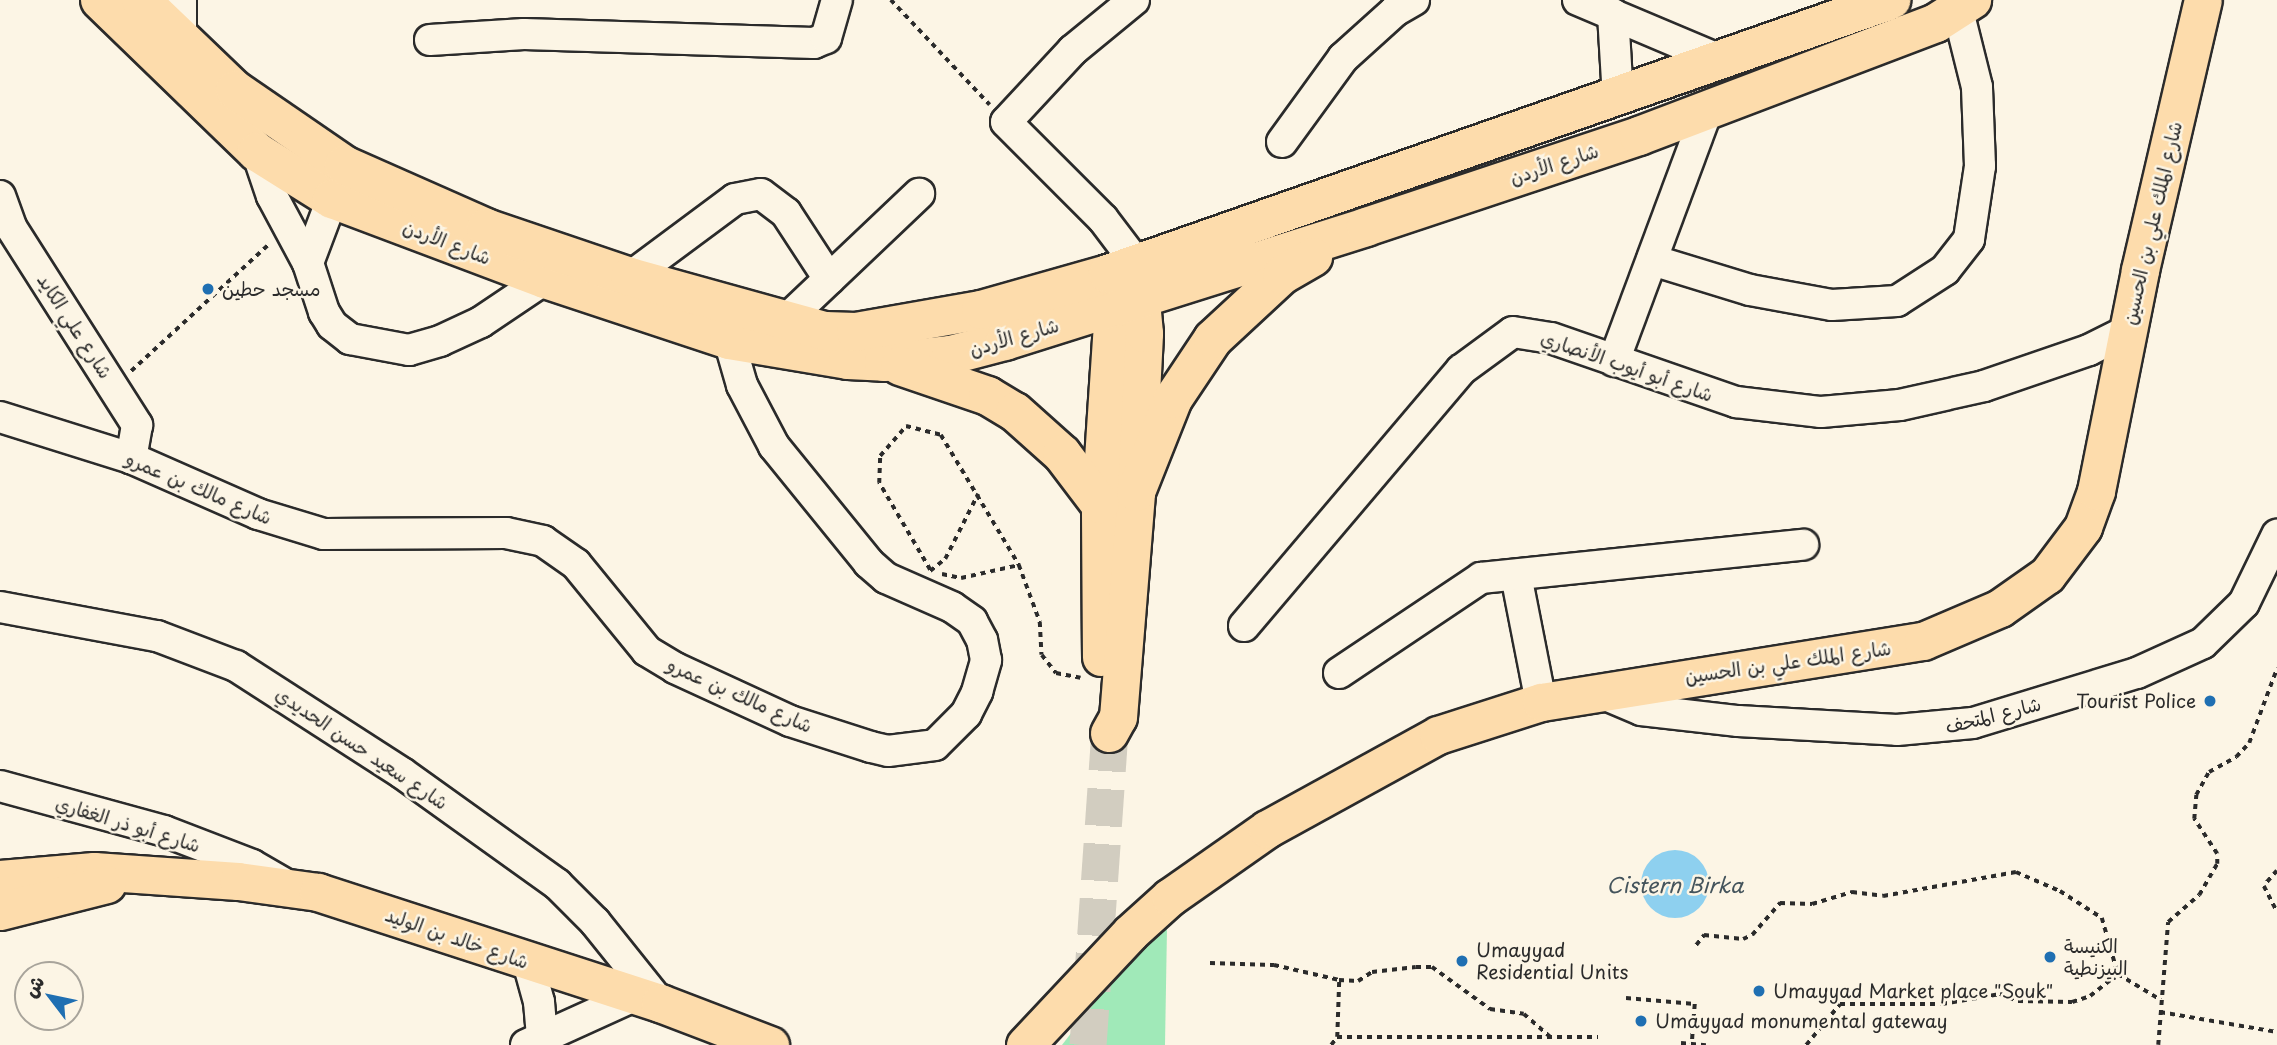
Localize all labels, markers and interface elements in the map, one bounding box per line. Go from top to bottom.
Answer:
street label: شارع الملك علي بن الحسين [2117,119,2187,327]
street label: شارع الأردن [1507,139,1601,189]
street label: شارع الأردن [400,215,494,269]
street label: شارع علي الكايد [33,269,117,383]
place label: مسجد حطين [222,278,321,300]
marker: مسجد حطين [200,281,216,297]
street label: شارع الأردن [967,313,1061,361]
street label: شارع أبو أيوب الأنصاري [1538,326,1716,406]
street label: شارع مالك بن عمرو [123,447,275,529]
street label: شارع الملك علي بن الحسين [1683,636,1893,688]
street label: شارع مالك بن عمرو [664,653,816,737]
street label: شارع سعيد حسن الحديدي [272,682,452,814]
place label: Tourist Police [2075,690,2196,712]
street label: شارع المتحف [1943,692,2043,738]
marker: Tourist Police [2202,693,2218,709]
street label: شارع أبو ذر الغفاري [53,791,203,857]
water label: Cistern Birka [1606,871,1744,897]
street label: شارع خالد بن الوليد [382,903,532,973]
place label: الكنيسة البيزنطية [2064,935,2128,979]
place label: Umayyad Residential Units [1476,939,1629,983]
marker: الكنيسة البيزنطية [2042,949,2058,965]
marker: Umayyad Residential Units [1454,953,1470,969]
north arrow [14,961,84,1031]
text: ش [15,970,50,1002]
place label: Umayyad Market place "Souk" [1773,980,2056,1002]
marker: Umayyad Market place "Souk" [1751,983,1767,999]
place label: Umayyad monumental gateway [1655,1010,1949,1032]
marker: Umayyad monumental gateway [1633,1013,1649,1029]

